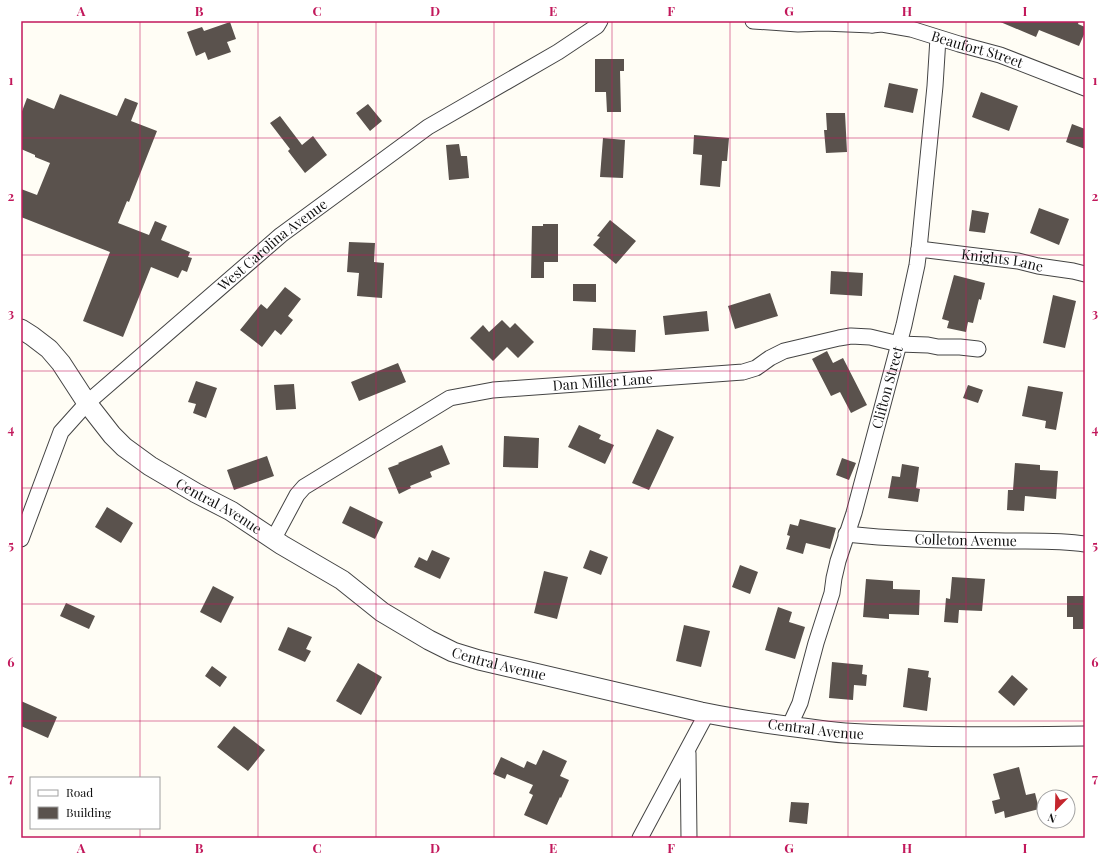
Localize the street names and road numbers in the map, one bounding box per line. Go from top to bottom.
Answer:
street label: Beaufort Street [929,26,1027,73]
street label: West Carolina Avenue [213,194,331,295]
street label: Knights Lane [960,244,1044,276]
street label: Clifton Street [867,343,907,431]
street label: Dan Miller Lane [552,369,653,395]
street label: Central Avenue [172,473,266,538]
street label: Colleton Avenue [914,529,1017,550]
street label: Central Avenue [450,642,548,684]
street label: Central Avenue [767,714,864,743]

